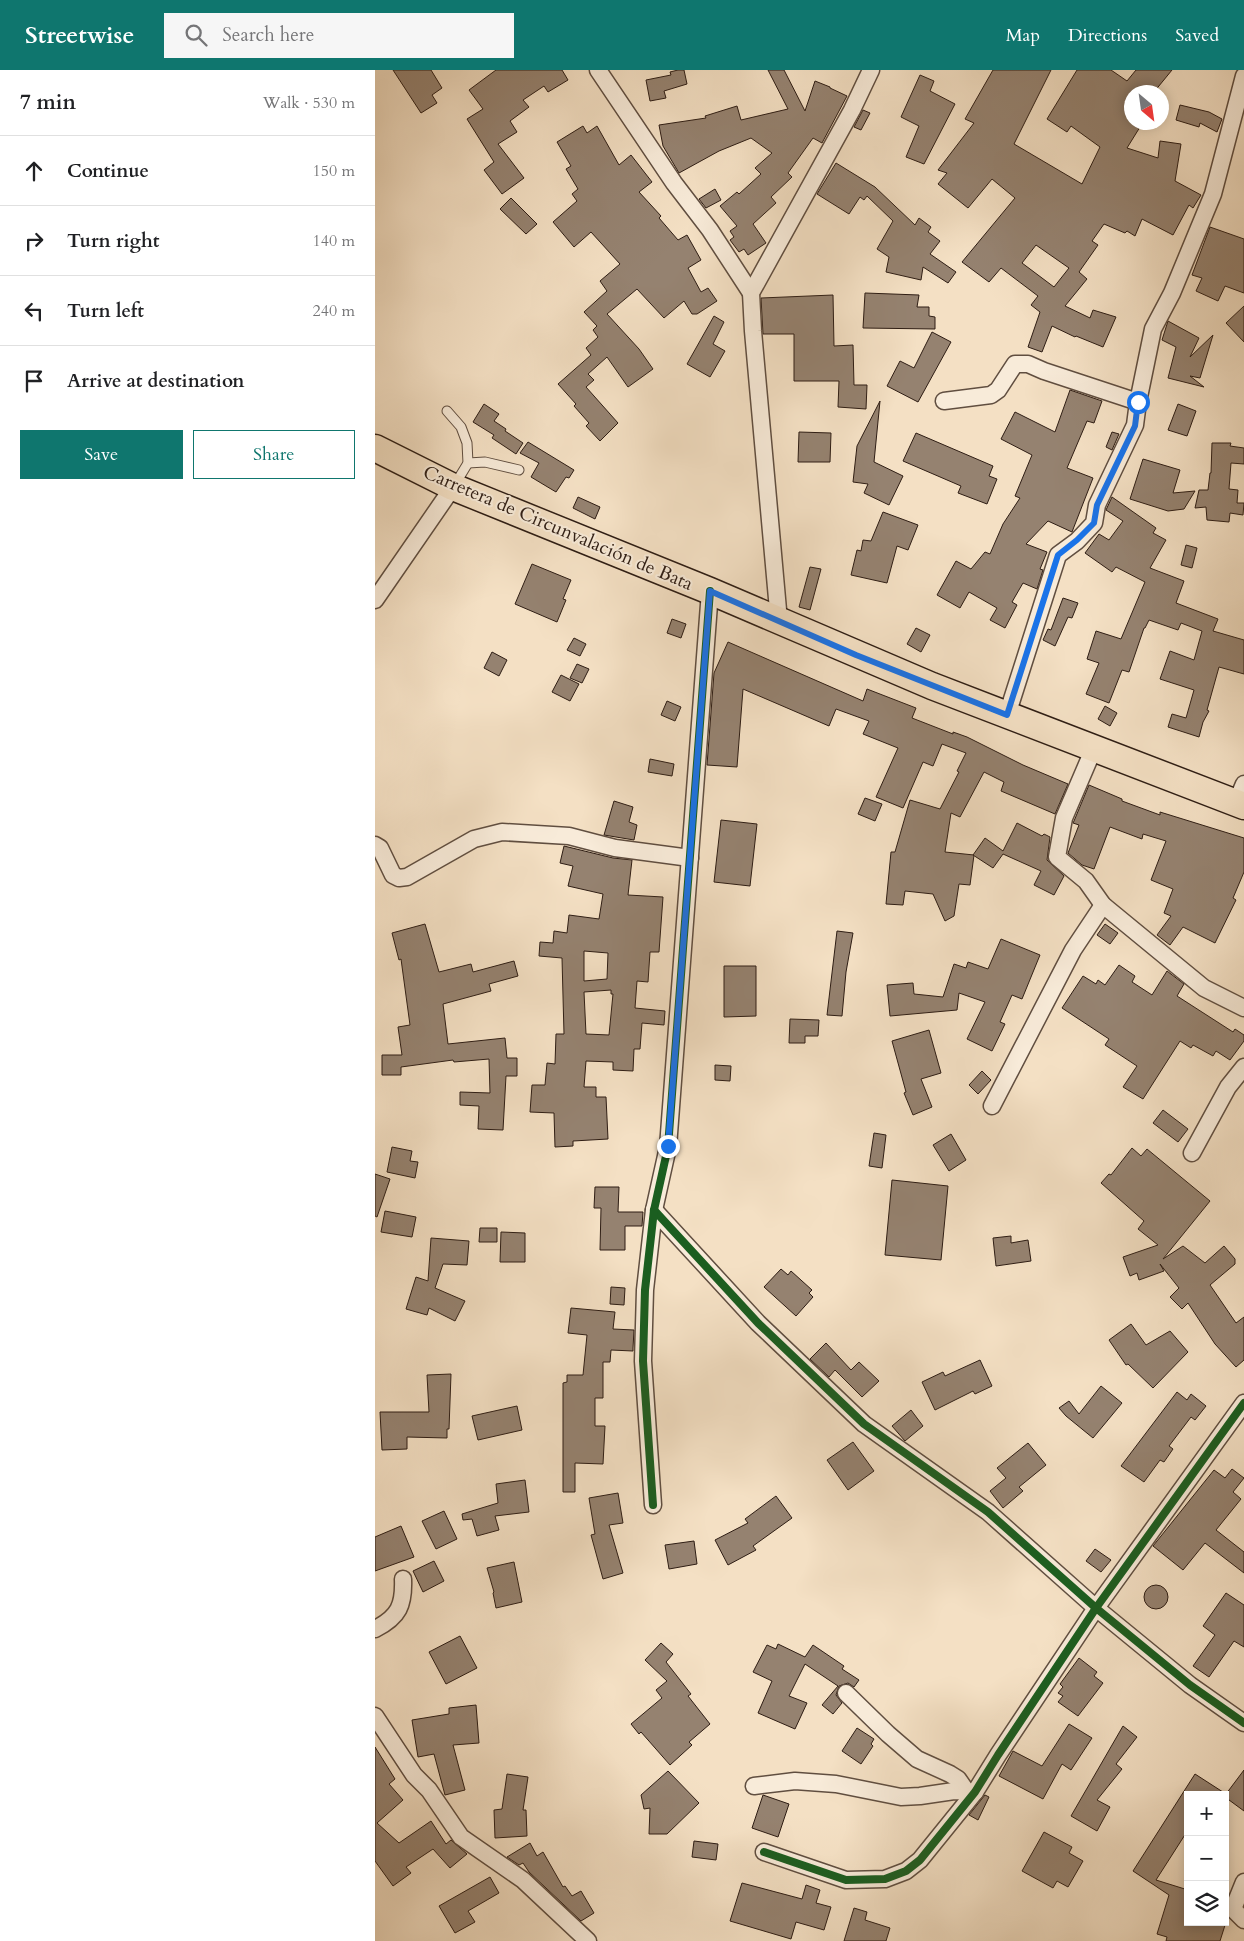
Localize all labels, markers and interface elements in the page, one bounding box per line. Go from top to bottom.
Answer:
search box [164,13,514,58]
text: Streetwise [25,19,134,52]
icon: search [182,21,210,49]
text: Search here [222,22,314,48]
text: Map [1006,23,1040,48]
text: Directions [1068,23,1147,48]
text: Saved [1175,23,1219,48]
north arrow [1124,85,1169,130]
text: 7 min [20,88,76,117]
text: Walk · 530 m [263,92,355,114]
icon: ahead [20,157,48,185]
text: Continue [67,158,149,184]
text: 150 m [313,160,355,182]
icon: right [20,227,48,255]
text: Turn right [67,228,159,254]
text: 140 m [313,230,355,252]
icon: left [20,297,48,325]
text: Turn left [67,298,144,324]
text: 240 m [313,300,355,322]
icon: arrive [20,367,48,395]
text: Arrive at destination [67,368,244,394]
route start [1127,391,1150,414]
button: Save [20,430,183,479]
button: Share [193,430,355,479]
street label: Carretera de Circunvalación de Bata [419,459,697,597]
route end [657,1135,680,1158]
map controls [1184,1791,1229,1926]
button: + [1184,1791,1229,1836]
button: − [1184,1836,1229,1881]
button: layers [1184,1881,1229,1926]

